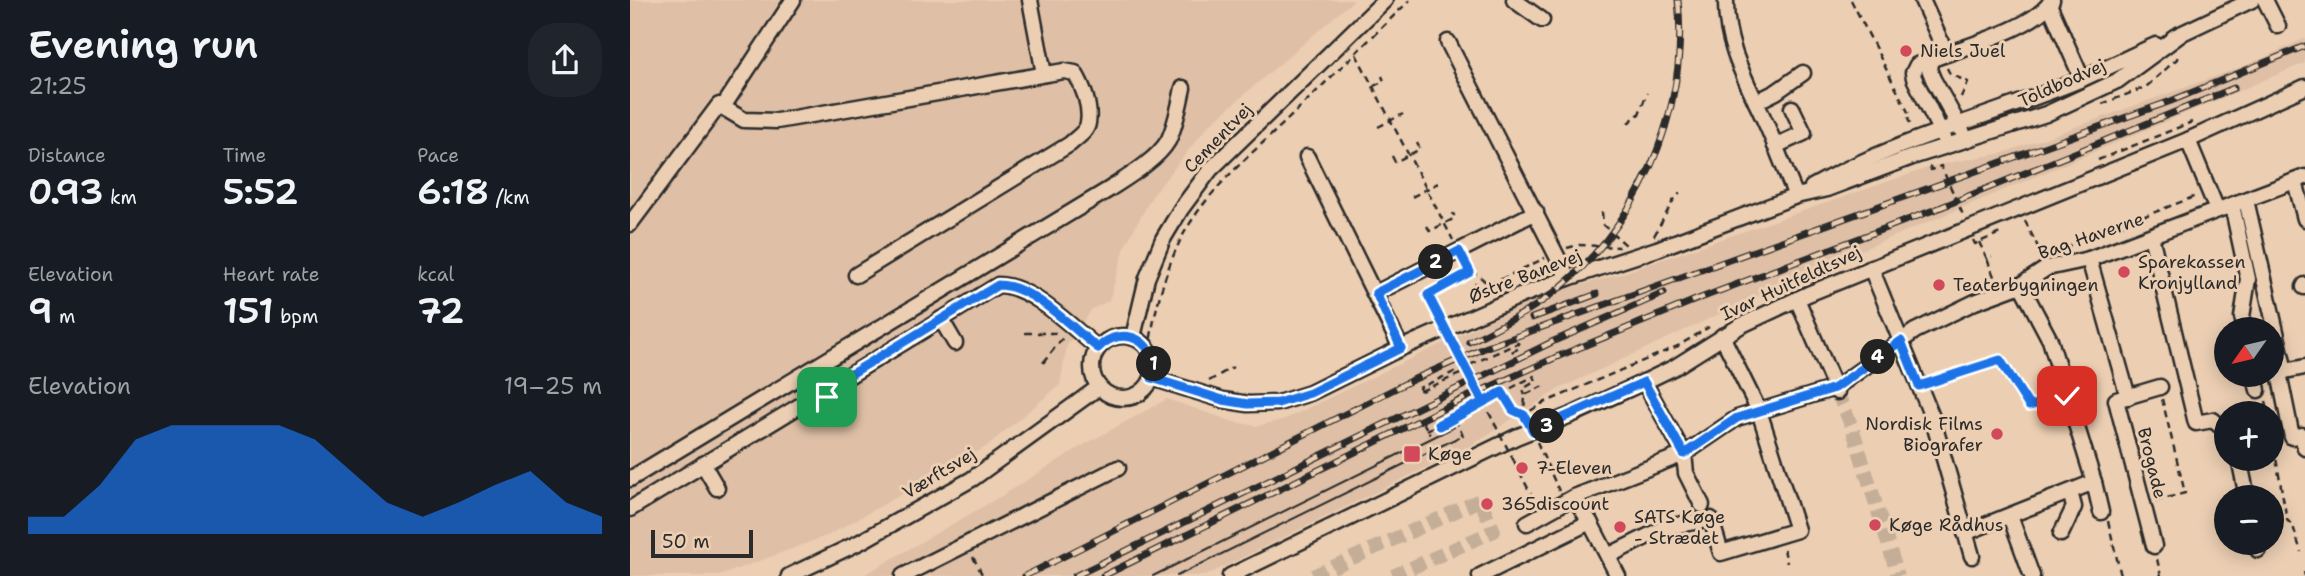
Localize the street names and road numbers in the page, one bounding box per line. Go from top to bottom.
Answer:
street label: Toldbodvej [2015,53,2109,113]
street label: Cementvej [1179,98,1257,178]
street label: Bag Haverne [2035,207,2147,265]
street label: Ivar Huitfeldtsvej [1717,240,1865,326]
street label: Østre Banevej [1465,243,1585,309]
street label: Brogade [2132,425,2172,501]
street label: Værftsvej [898,442,980,504]

